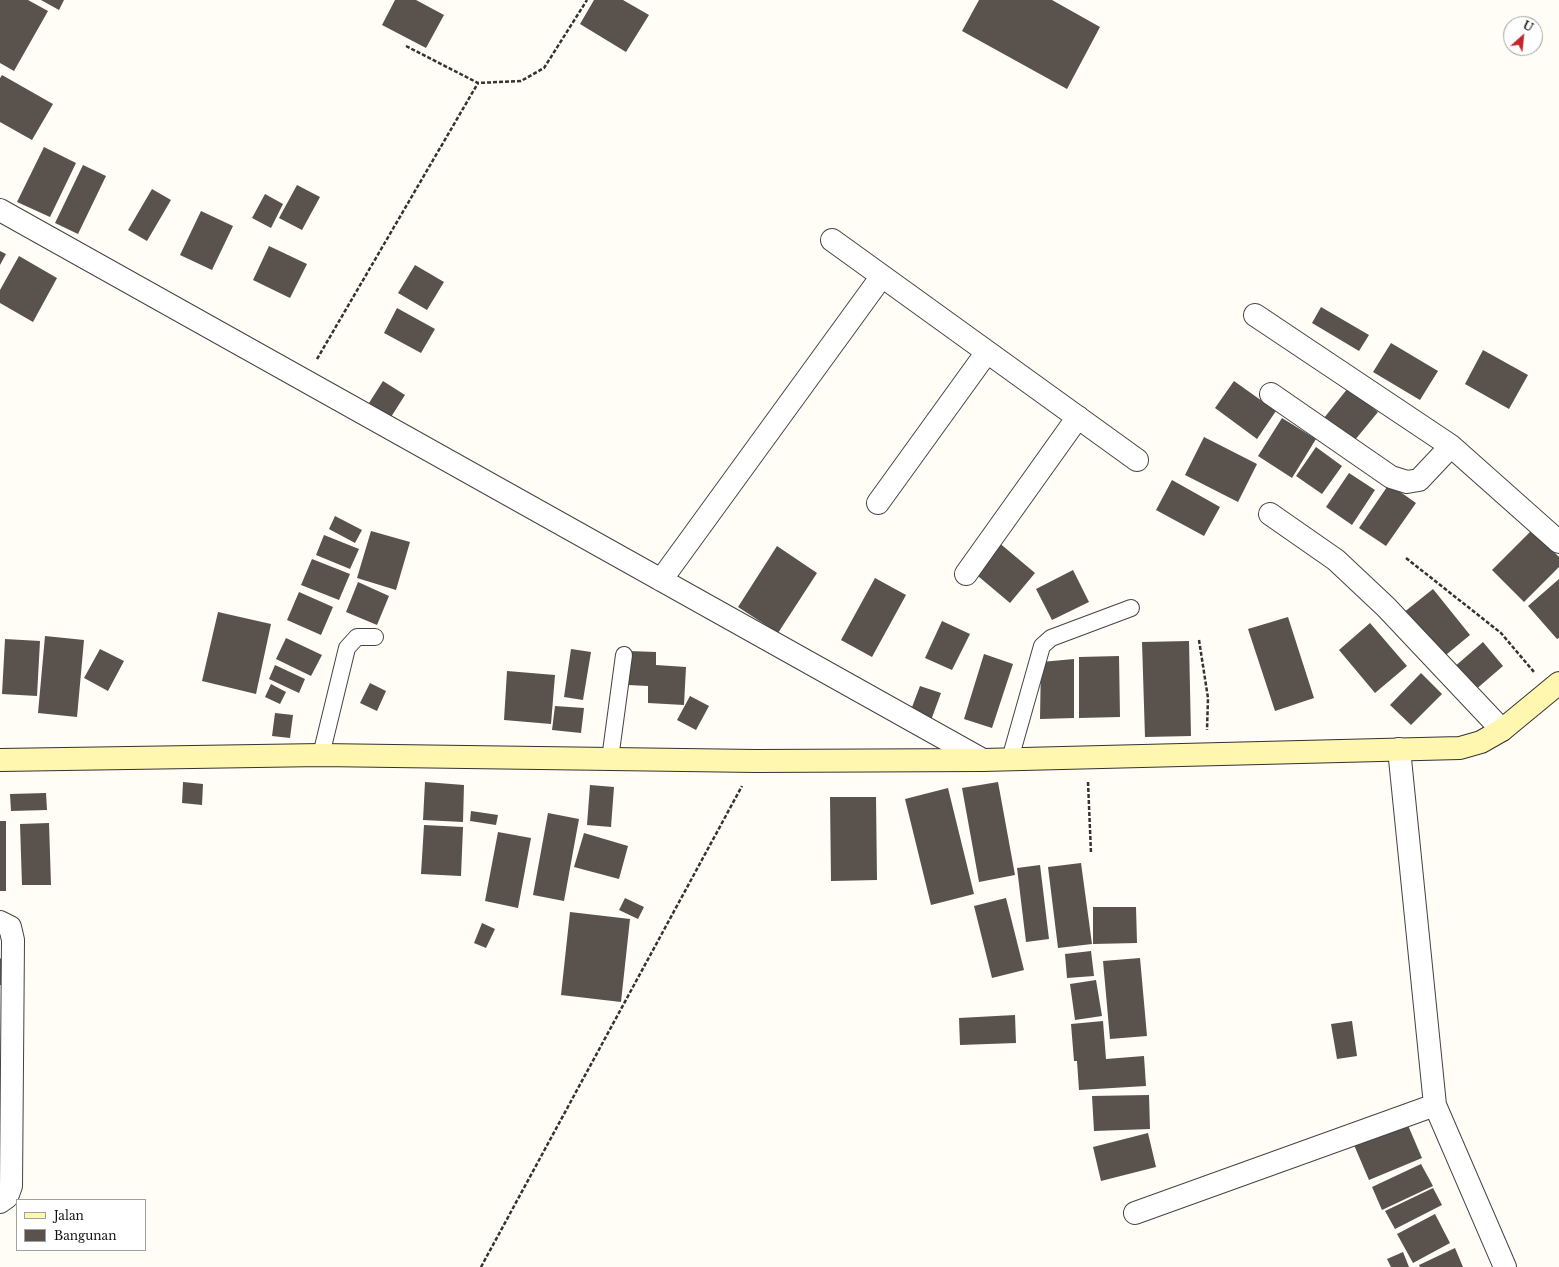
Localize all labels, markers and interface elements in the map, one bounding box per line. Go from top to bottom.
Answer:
north arrow [1503,16,1543,56]
text: U [1521,18,1535,35]
legend [16,1199,146,1251]
text: Jalan [54,1208,84,1223]
text: Bangunan [54,1228,117,1243]

